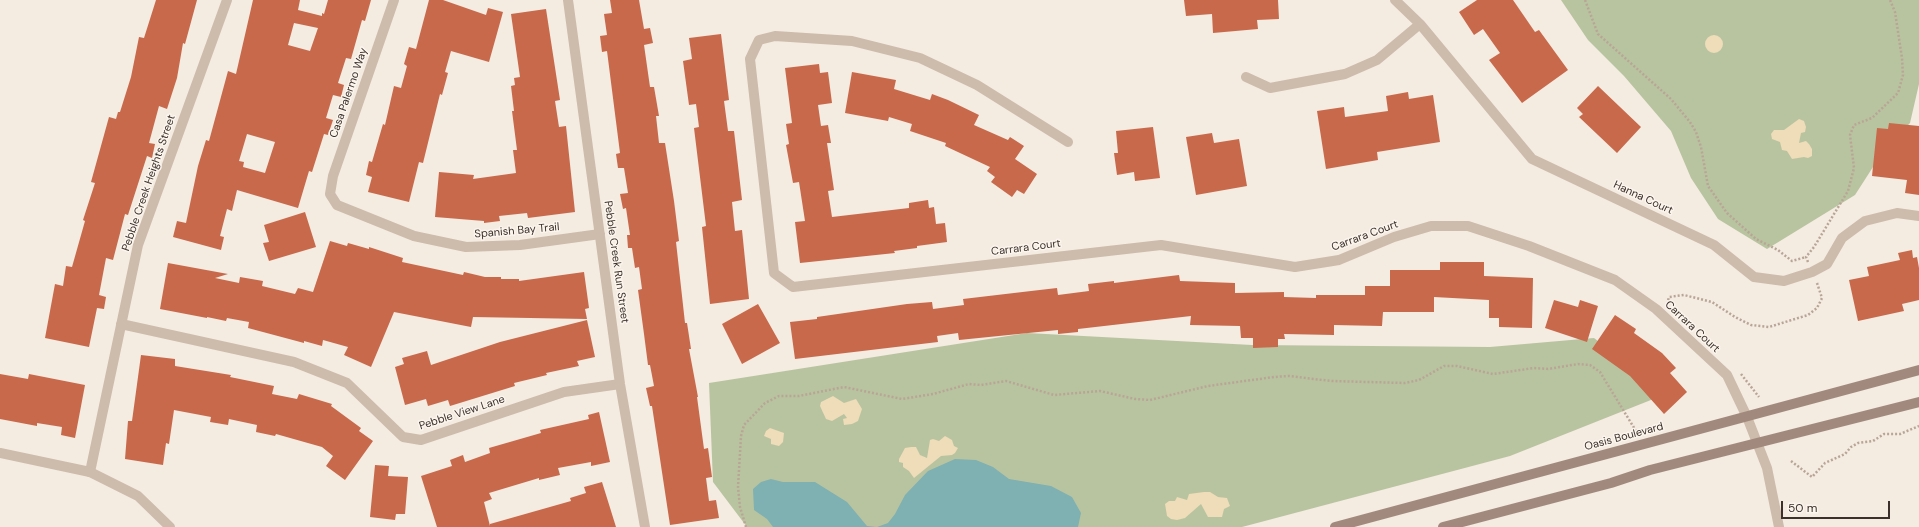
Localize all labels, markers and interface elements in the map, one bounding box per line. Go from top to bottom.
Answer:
street label: Casa Palermo Way [327,46,371,140]
street label: Pebble Creek Heights Street [119,113,179,253]
street label: Hanna Court [1611,178,1675,218]
street label: Pebble Creek Run Street [601,200,631,324]
street label: Carrara Court [1330,218,1400,254]
street label: Spanish Bay Trail [474,221,560,241]
street label: Carrara Court [990,237,1062,259]
street label: Carrara Court [1662,298,1722,356]
street label: Pebble View Lane [417,393,507,433]
street label: Oasis Boulevard [1583,420,1665,454]
scale bar [1783,493,1892,519]
text: 50 m [1788,500,1817,516]

